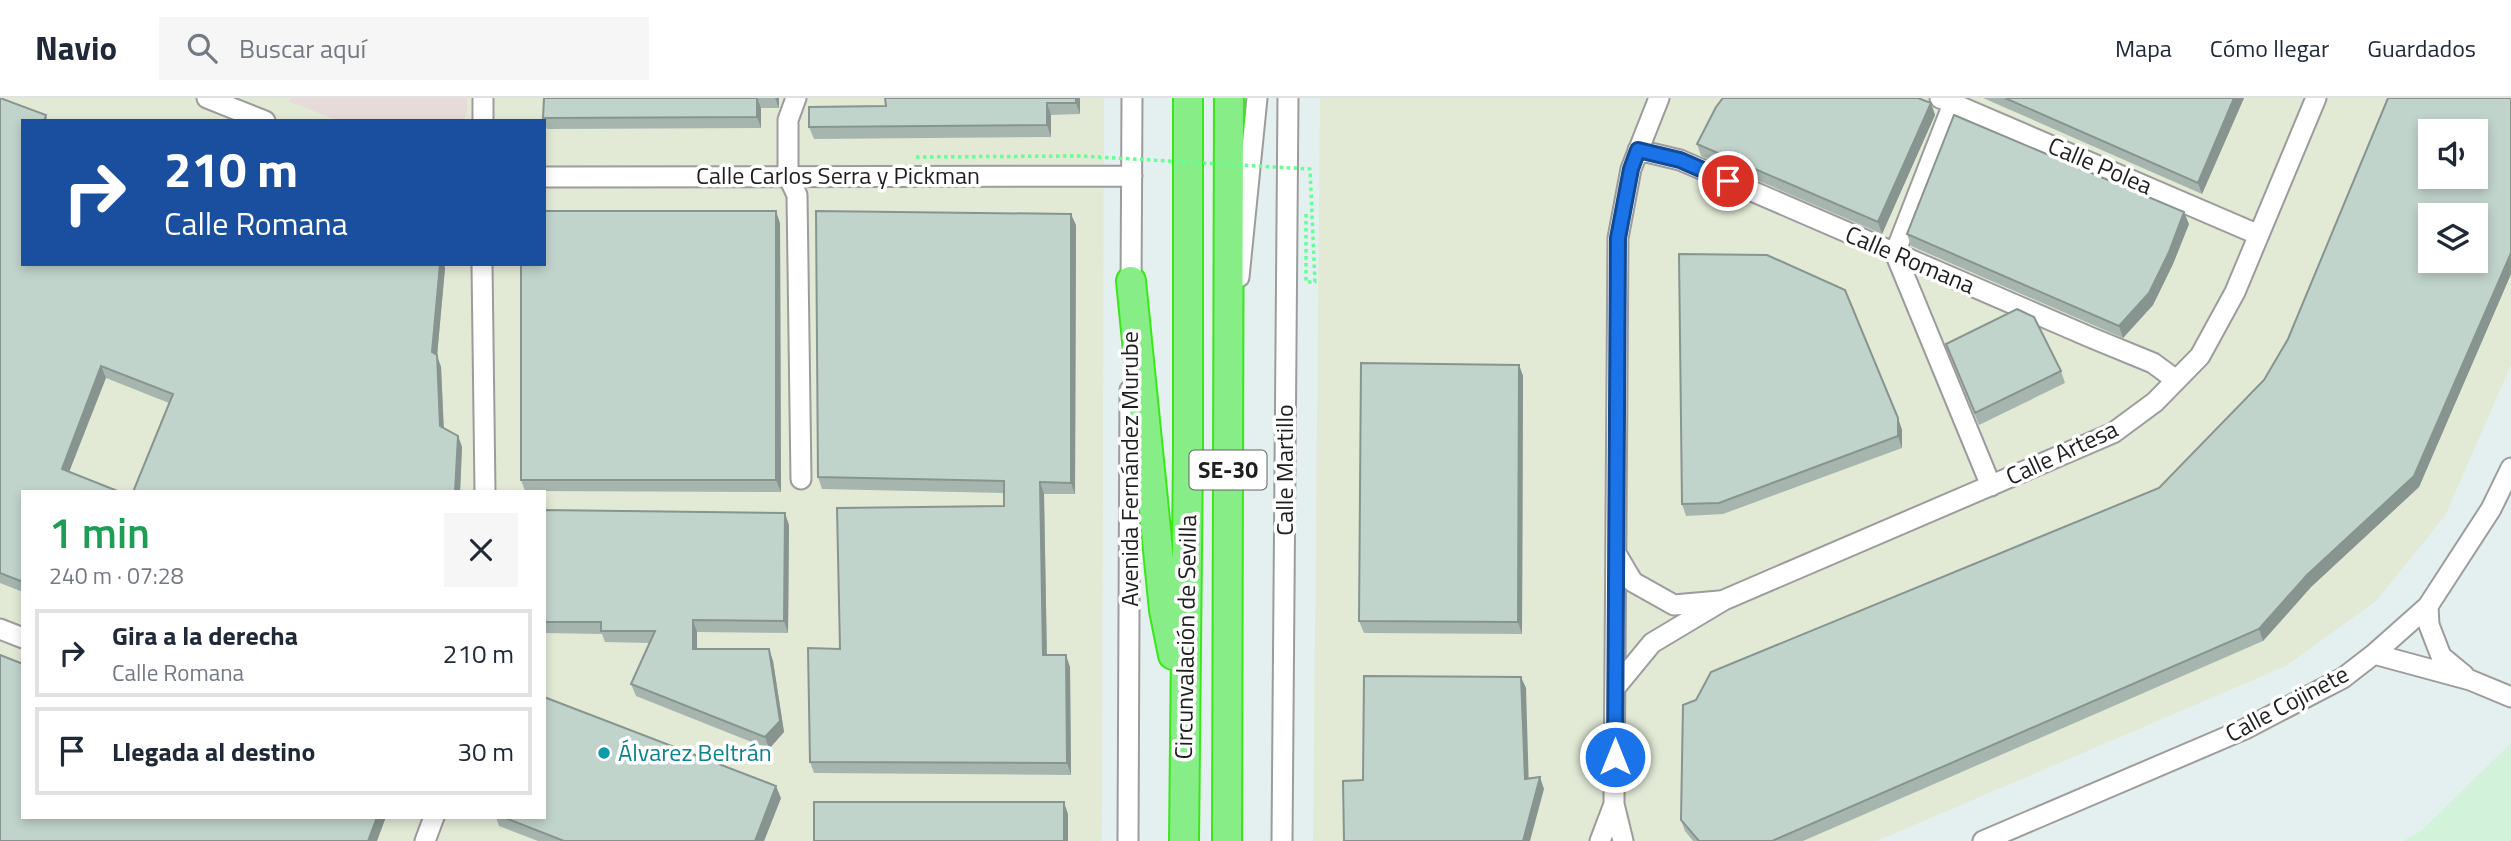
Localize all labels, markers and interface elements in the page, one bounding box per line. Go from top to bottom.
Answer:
search box [159,17,649,80]
text: Navio [35,23,117,73]
icon: search [183,29,221,67]
text: Buscar aquí [239,29,366,68]
text: Mapa [2115,30,2172,66]
text: Cómo llegar [2210,30,2329,66]
text: Guardados [2367,30,2476,66]
map controls [2418,119,2488,273]
button: sound [2418,119,2488,189]
street label: Calle Polea [2043,127,2158,203]
text: 210 m [164,131,298,206]
icon: right [49,147,140,238]
pin [1698,151,1758,211]
street label: Calle Carlos Serra y Pickman [696,157,980,193]
icon: arrive [1709,162,1747,200]
text: Calle Romana [164,199,348,247]
button: layers [2418,203,2488,273]
street label: Calle Romana [1840,216,1981,303]
street label: Avenida Fernández Murube [1111,331,1147,607]
street label: Calle Martillo [1266,404,1302,536]
street label: Calle Artesa [2000,410,2124,494]
road number: SE-30 [1190,450,1266,490]
text: 1 min [49,500,150,564]
button: close [444,513,518,587]
street label: Circunvalación de Sevilla [1165,514,1205,760]
text: 240 m · 07:28 [49,558,184,593]
text: Gira a la derecha [112,616,298,655]
icon: right [53,634,91,672]
text: 210 m [443,634,514,673]
text: Calle Romana [112,655,244,690]
street label: Calle Cojinete [2218,656,2355,751]
position arrow [1578,720,1652,794]
icon: arrive [53,732,91,770]
text: Llegada al destino [112,732,315,771]
text: 30 m [457,732,514,771]
place label: Álvarez Beltrán [618,734,772,770]
marker: Álvarez Beltrán [596,745,612,761]

